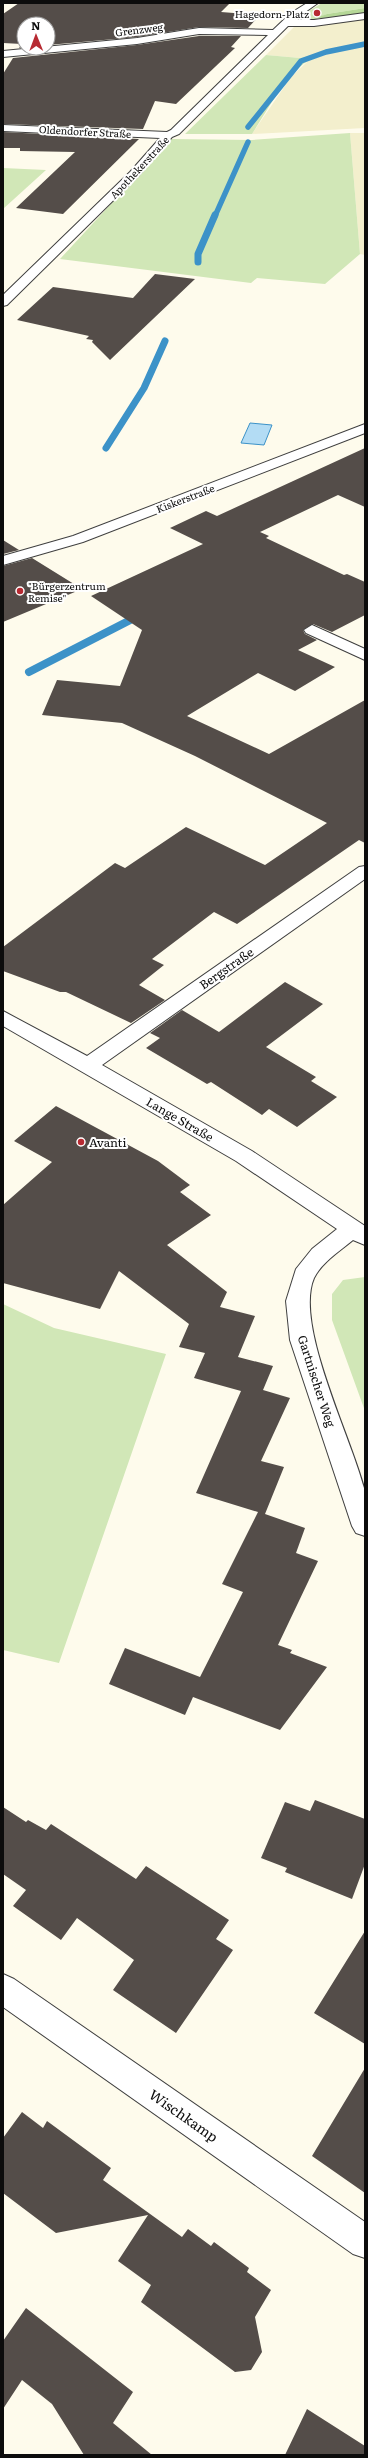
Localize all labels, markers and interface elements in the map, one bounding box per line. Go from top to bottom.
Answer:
place label: Hagedorn-Platz [235,6,309,21]
marker: Hagedorn-Platz [312,8,322,18]
north arrow [16,16,56,56]
text: N [31,17,41,33]
street label: Grenzweg [114,19,164,39]
street label: Oldendorfer Straße [39,121,131,141]
street label: Apothekerstraße [106,132,172,202]
street label: Kiskerstraße [154,480,216,516]
place label: "Bürgerzentrum Remise" [28,578,106,605]
marker: "Bürgerzentrum Remise" [15,586,25,596]
street label: Bergstraße [195,943,257,993]
street label: Lange Straße [143,1092,217,1146]
place label: Avanti [89,1133,126,1151]
marker: Avanti [76,1137,86,1147]
street label: Gartnischer Weg [294,1333,340,1430]
street label: Wischkamp [145,2084,223,2146]

